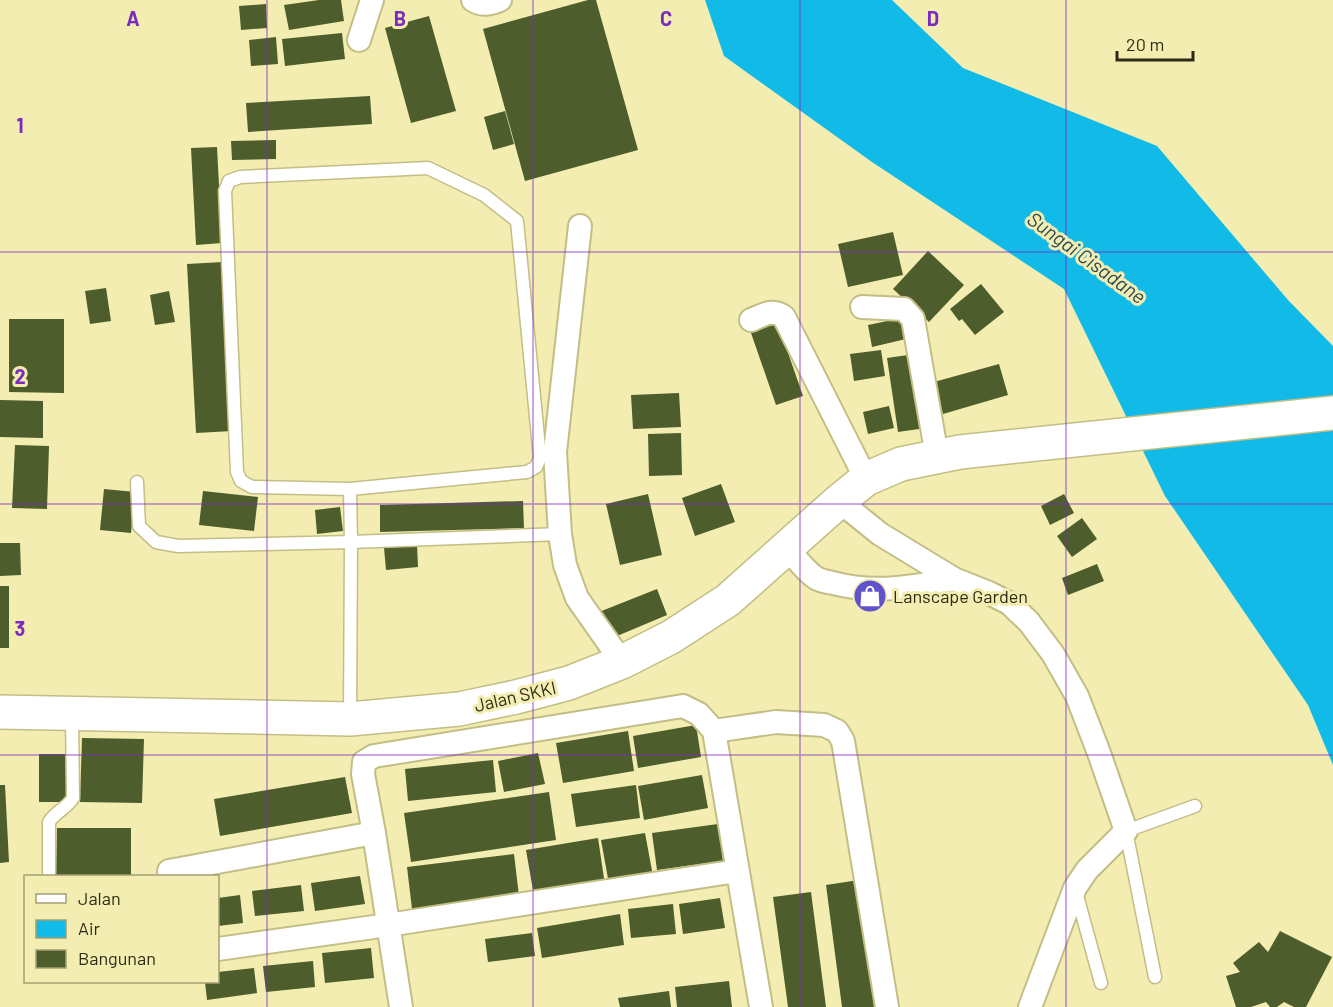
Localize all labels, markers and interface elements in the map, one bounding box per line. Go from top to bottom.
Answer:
text: A [126,6,140,30]
text: B [394,6,406,30]
text: C [660,6,672,30]
text: D [927,6,939,30]
scale bar [1117,24,1194,62]
text: 20 m [1126,33,1164,55]
text: 1 [16,113,24,137]
water label: Sungai Cisadane [1023,206,1151,308]
text: 2 [14,364,26,388]
shop icon: Lanscape Garden [852,578,888,614]
place label: Lanscape Garden [893,585,1028,607]
text: 3 [15,616,25,640]
street label: Jalan SKKI [472,676,558,716]
legend [24,875,219,983]
text: Jalan [78,887,121,909]
text: Air [78,917,101,939]
text: Bangunan [78,947,156,969]

